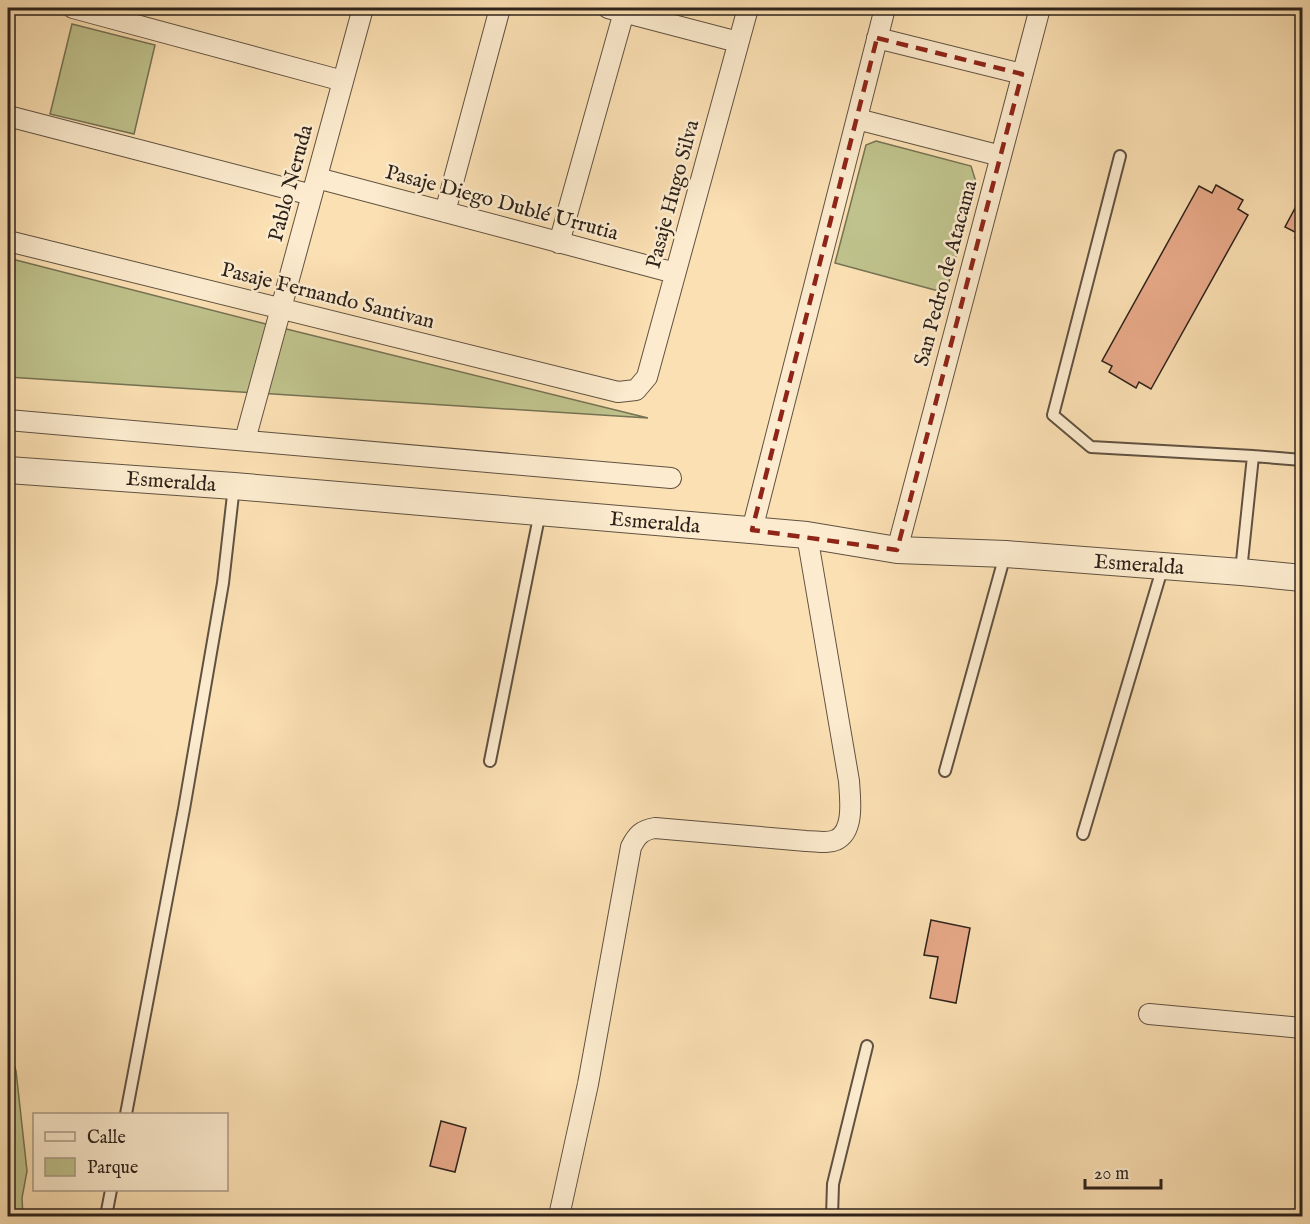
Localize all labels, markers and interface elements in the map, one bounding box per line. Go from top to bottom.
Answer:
street label: Pasaje Hugo Silva [641,116,707,272]
street label: Pablo Neruda [263,121,320,245]
street label: Pasaje Diego Dublé Urrutia [382,159,622,248]
street label: San Pedro de Atacama [909,177,984,369]
street label: Pasaje Fernando Santivan [218,257,437,336]
street label: Esmeralda [125,466,218,499]
street label: Esmeralda [609,506,702,541]
street label: Esmeralda [1093,549,1186,582]
legend [33,1113,228,1191]
text: Calle [87,1127,126,1150]
scale bar [1085,1152,1162,1190]
text: Parque [87,1157,138,1180]
text: 20 m [1094,1163,1129,1186]

